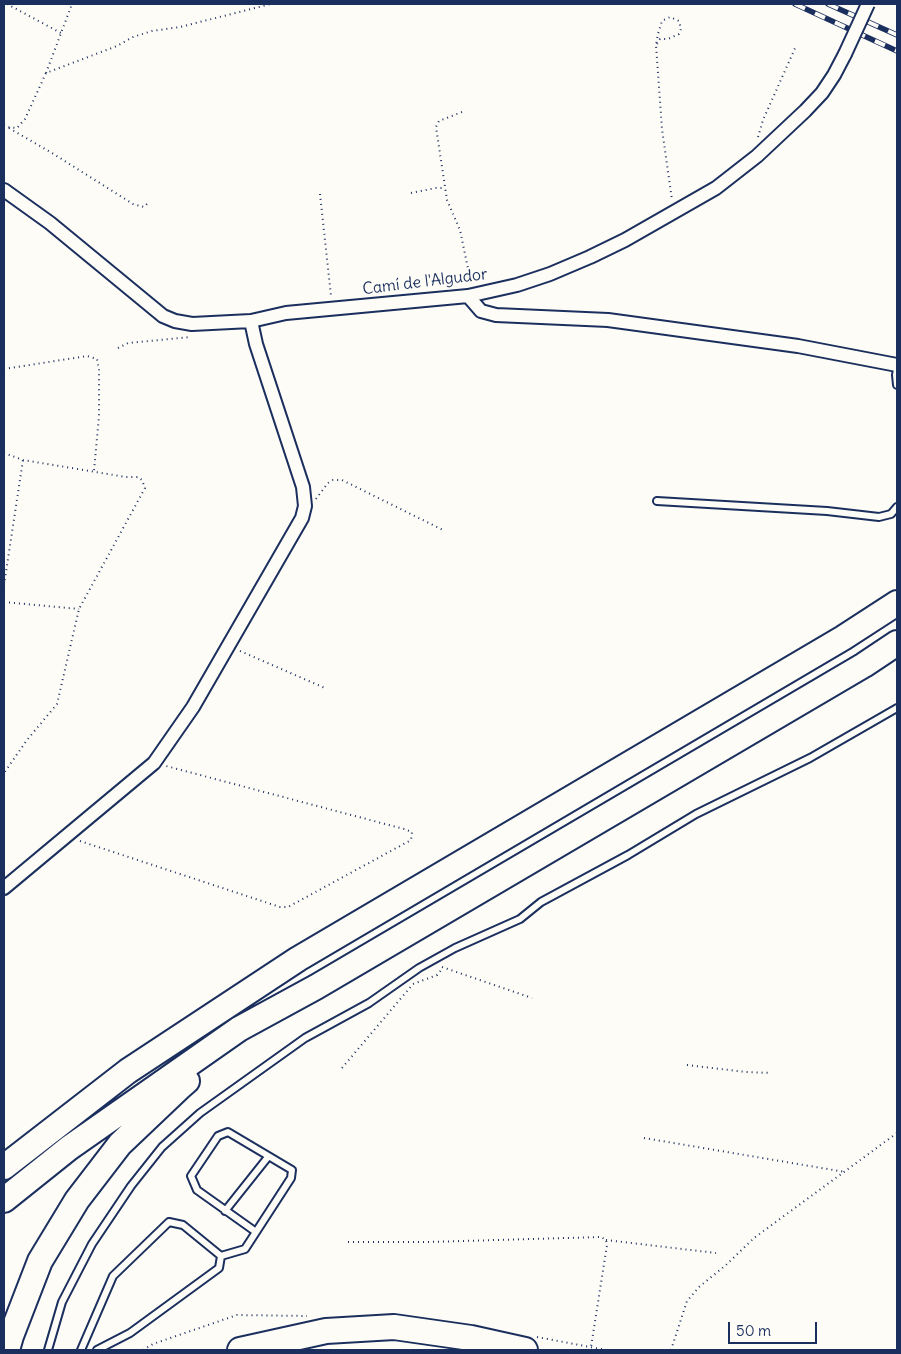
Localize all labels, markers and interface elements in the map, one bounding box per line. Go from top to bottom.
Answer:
street label: Camí de l'Algudor [361,265,489,299]
scale bar [731,1312,820,1344]
text: 50 m [736,1321,771,1340]

